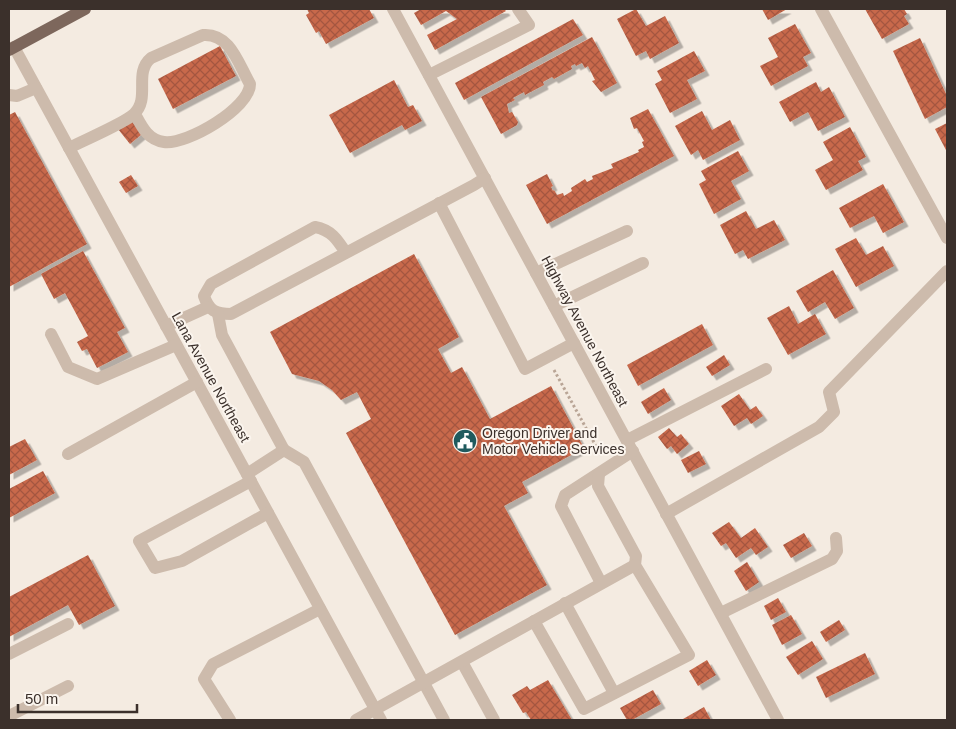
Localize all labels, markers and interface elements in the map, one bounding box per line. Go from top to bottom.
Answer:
street label: Highway Avenue Northeast [538,253,632,409]
street label: Lana Avenue Northeast [169,309,253,445]
place label: Oregon Driver and Motor Vehicle Services [482,425,624,457]
public building icon: Oregon Driver and Motor Vehicle Services [452,428,478,454]
scale bar [18,682,136,714]
text: 50 m [25,690,58,707]

